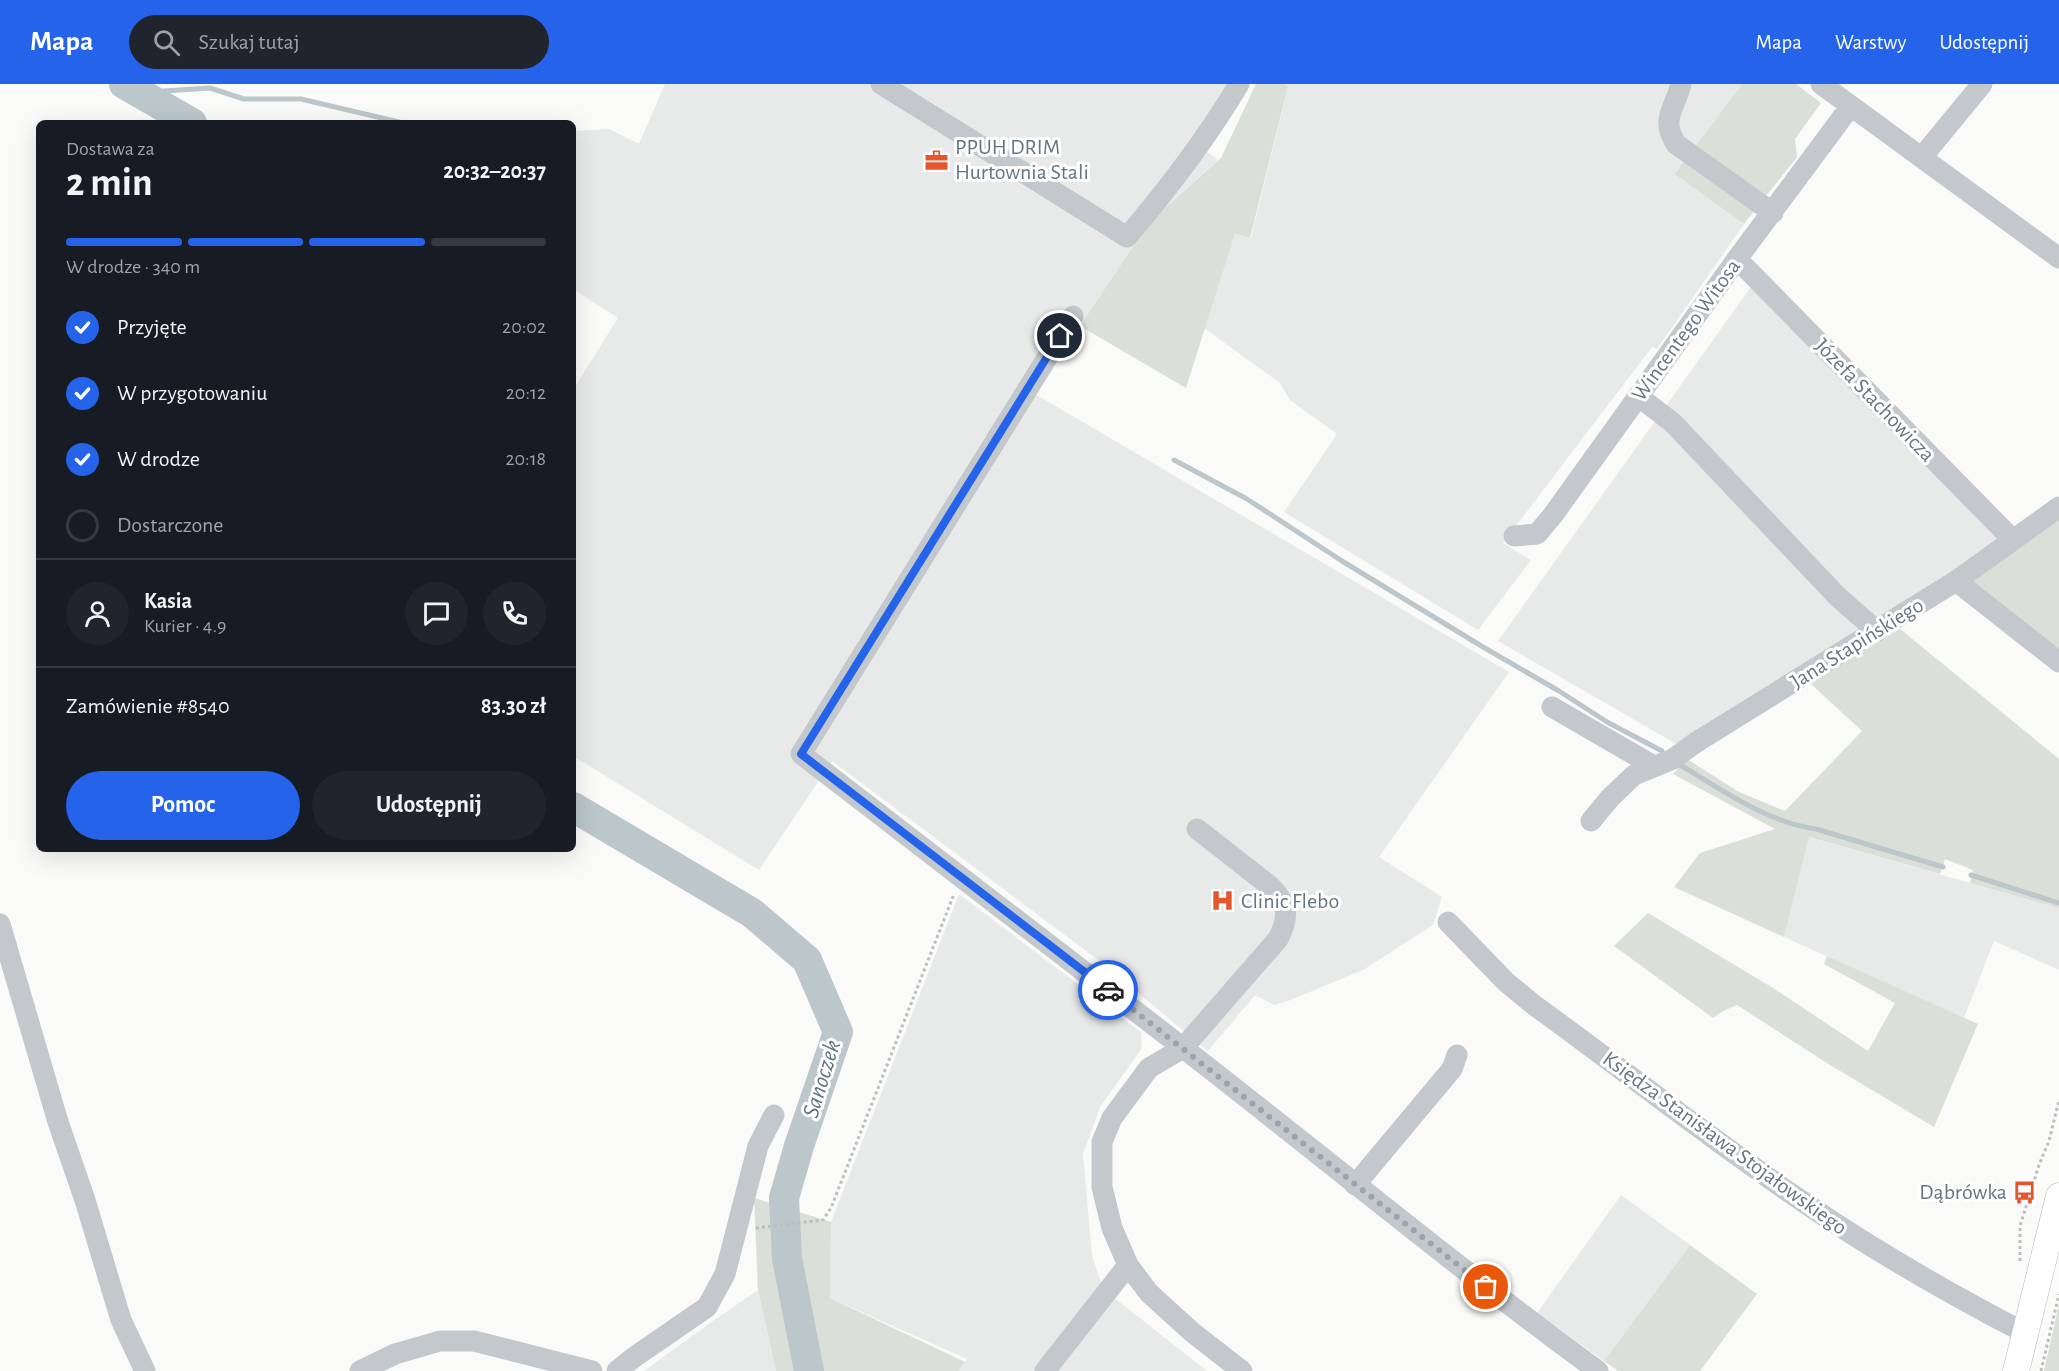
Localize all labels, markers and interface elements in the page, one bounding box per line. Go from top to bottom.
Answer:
search box [129,15,549,69]
icon: search [150,26,183,59]
text: Mapa [30,28,93,56]
text: Szukaj tutaj [198,31,300,53]
text: Mapa [1756,32,1802,53]
text: Warstwy [1835,32,1906,53]
text: Udostępnij [1939,32,2029,53]
place label: PPUH DRIM Hurtownia Stali [955,136,1089,183]
text: Dostawa za [66,139,155,159]
office icon: PPUH DRIM Hurtownia Stali [924,147,950,173]
text: 20:32–20:37 [443,160,546,182]
text: 2 min [66,164,153,203]
street label: Wincentego Witosa [1627,255,1745,405]
text: W drodze · 340 m [66,257,200,277]
pin [1034,310,1085,361]
icon: check [66,311,99,344]
text: Przyjęte [117,316,187,338]
text: 20:02 [502,317,546,337]
icon: home [1043,319,1076,352]
street label: Józefa Stachowicza [1811,334,1939,466]
icon: check [66,377,99,410]
text: W przygotowaniu [117,382,267,404]
text: 20:12 [506,383,546,403]
icon: check [66,443,99,476]
text: W drodze [117,448,200,470]
text: 20:18 [505,449,546,469]
text: Dostarczone [117,514,224,536]
button: person [66,582,129,645]
button: chat [405,582,468,645]
button: phone [483,582,546,645]
text: Kasia [144,590,192,612]
street label: Jana Stapińskiego [1787,593,1927,693]
text: Kurier · 4.9 [144,616,226,636]
text: Zamówienie #8540 [66,695,230,717]
text: 83.30 zł [481,695,546,717]
button: Pomoc [66,771,300,840]
button: Udostępnij [312,771,546,840]
hospital icon: Clinic Flebo [1210,888,1236,914]
place label: Clinic Flebo [1241,890,1339,912]
courier [1078,960,1138,1020]
icon: car [1092,974,1125,1007]
water label: Sanoczek [799,1037,845,1121]
street label: Księdza Stanisława Stojałowskiego [1599,1047,1851,1239]
bus stop icon: Dąbrówka [2012,1179,2038,1205]
place label: Dąbrówka [1919,1181,2007,1203]
pin [1460,1261,1511,1312]
icon: bag [1469,1270,1502,1303]

